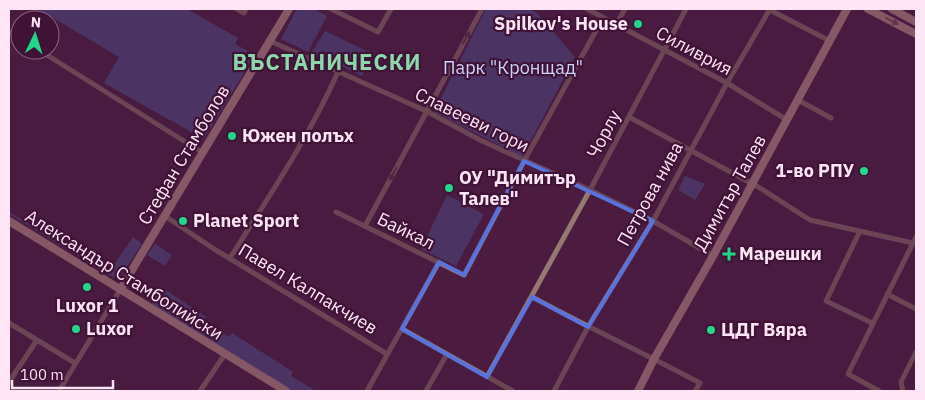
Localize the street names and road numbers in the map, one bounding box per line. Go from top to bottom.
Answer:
street label: Силиврия [652,21,736,80]
street label: Стефан Стамболов [133,81,234,229]
street label: Славееви гори [411,82,533,157]
street label: Чорлу [581,106,626,162]
street label: Димитър Талев [688,130,771,255]
street label: Петрова нива [611,137,688,250]
street label: Александър Стамболийски [21,204,227,345]
street label: Байкал [374,207,439,254]
street label: Павел Калпакчиев [235,238,382,339]

